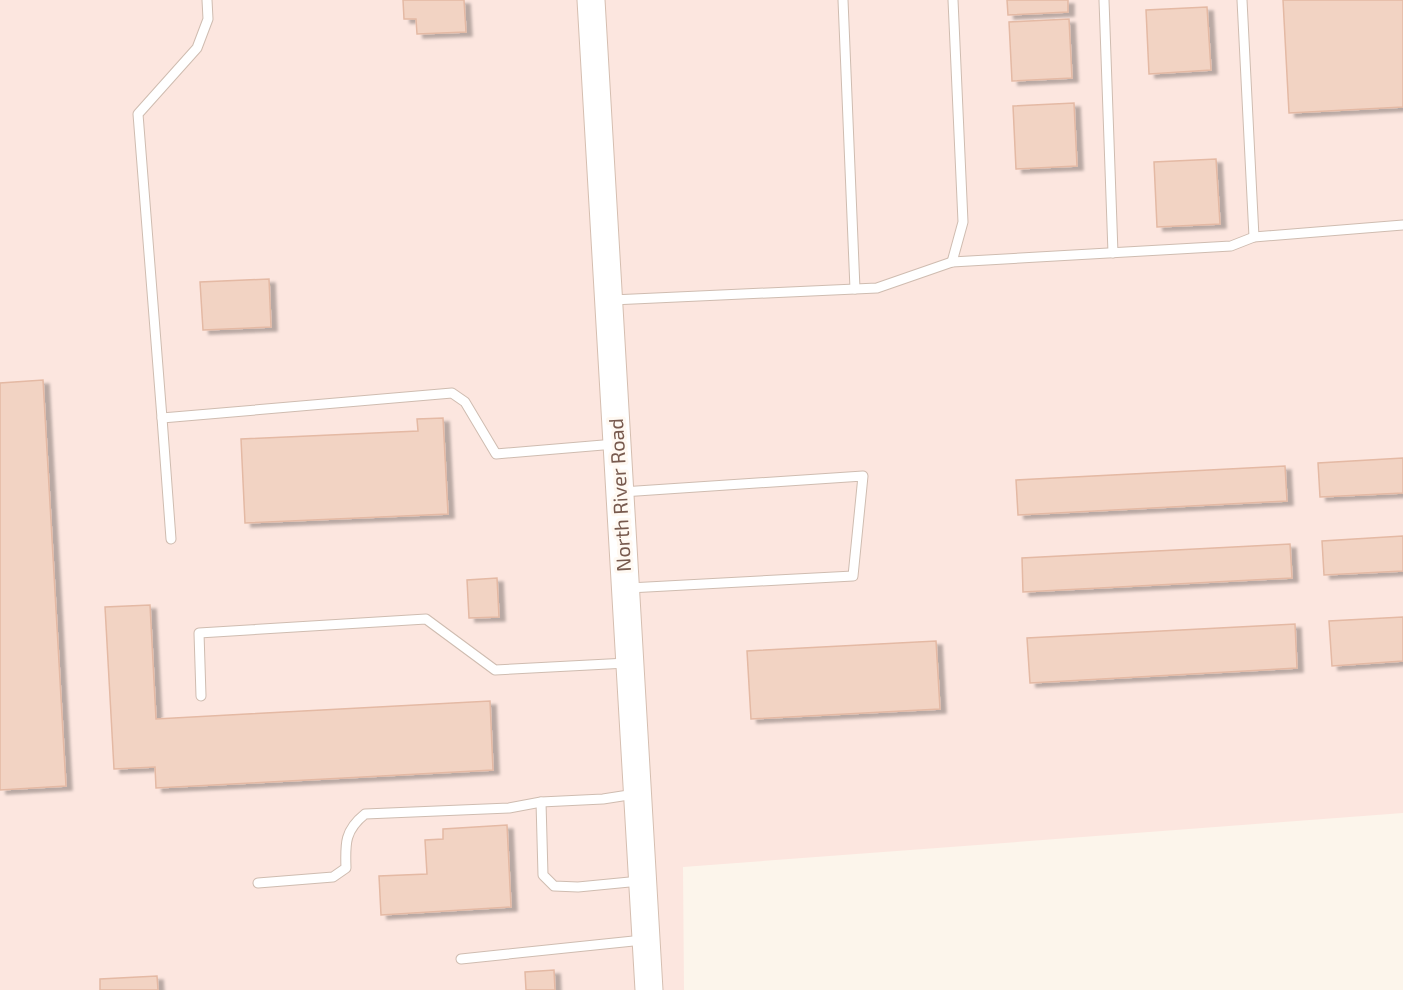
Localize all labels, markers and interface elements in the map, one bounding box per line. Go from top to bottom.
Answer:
street label: North River Road [603,418,635,572]

